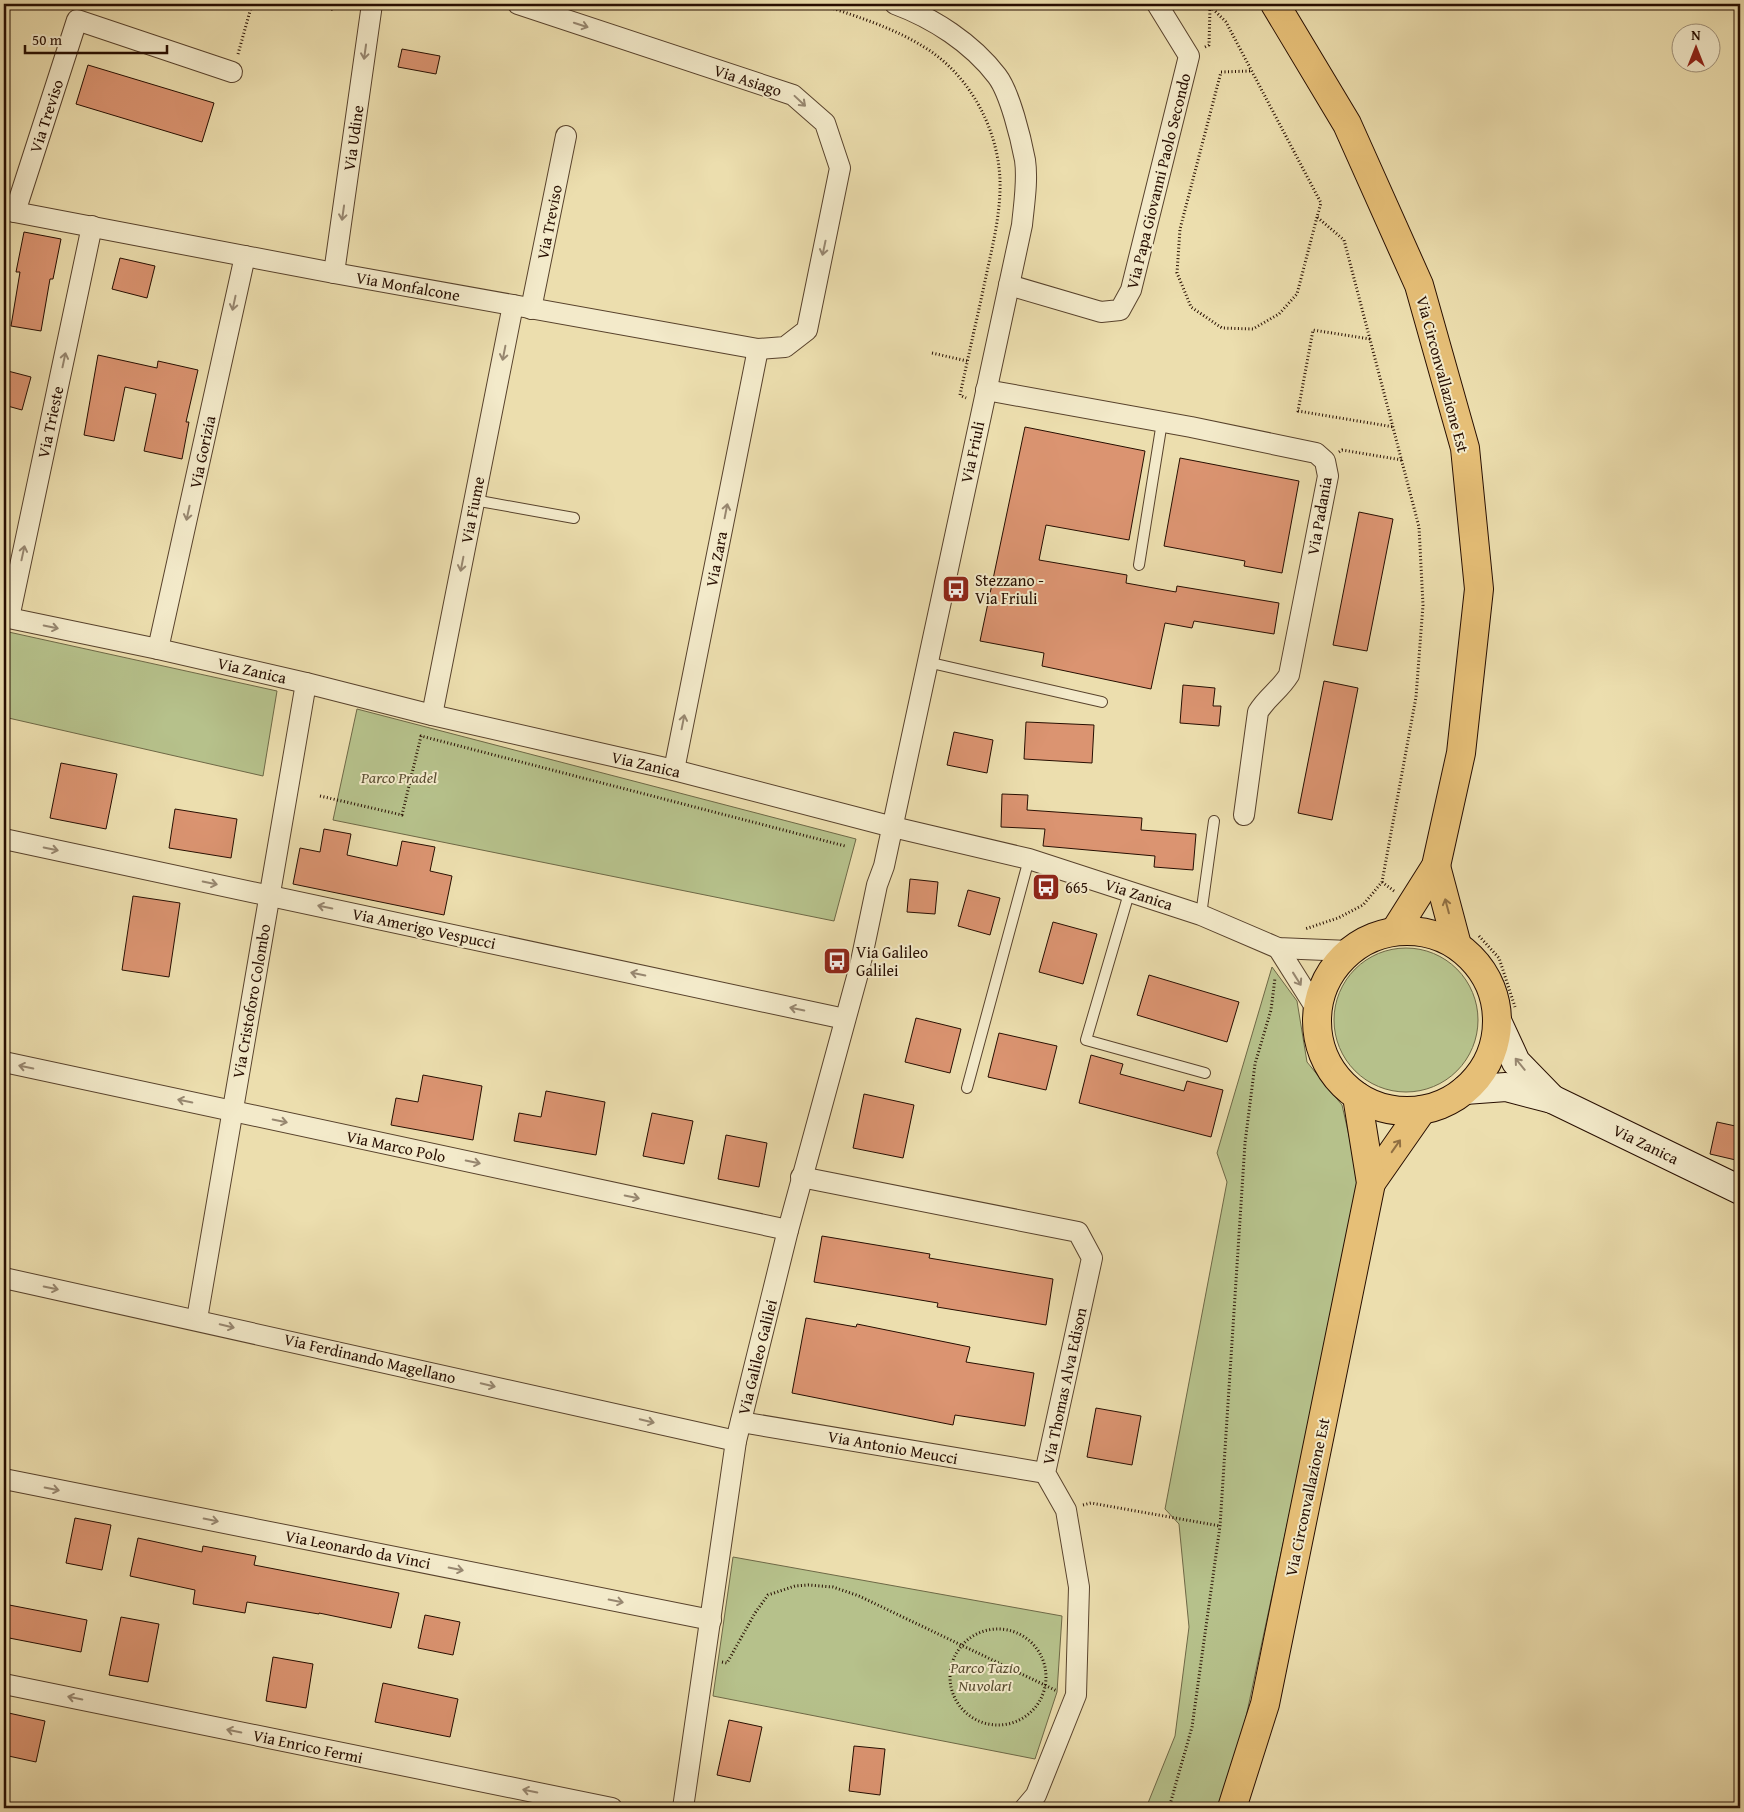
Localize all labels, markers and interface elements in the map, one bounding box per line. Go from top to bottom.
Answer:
one-way arrow [573,20,589,30]
scale bar [25,22,168,54]
north arrow [1672,22,1722,72]
text: N [1691,25,1701,45]
text: 50 m [32,29,63,50]
one-way arrow [360,44,370,60]
street label: Via Asiago [711,58,785,102]
street label: Via Papa Giovanni Paolo Secondo [1120,71,1196,291]
street label: Via Treviso [23,76,69,156]
one-way arrow [793,95,806,107]
street label: Via Udine [337,104,369,172]
street label: Via Treviso [530,182,568,262]
one-way arrow [338,205,348,221]
one-way arrow [818,240,828,256]
street label: Via Monfalcone [354,265,462,307]
street label: Via Circonvallazione Est [1411,293,1476,455]
one-way arrow [229,295,239,311]
one-way arrow [498,345,508,361]
one-way arrow [60,352,69,368]
street label: Via Trieste [31,384,69,460]
street label: Via Gorizia [183,413,221,491]
street label: Via Friuli [954,418,990,485]
street label: Via Padania [1300,474,1338,557]
street label: Via Fiume [454,475,490,545]
one-way arrow [721,503,731,519]
one-way arrow [183,505,192,521]
street label: Via Zara [699,529,733,589]
one-way arrow [19,545,28,561]
one-way arrow [456,555,466,571]
place label: Stezzano - Via Friuli [975,568,1044,610]
bus stop icon: Stezzano - Via Friuli [941,574,971,604]
one-way arrow [43,622,59,632]
street label: Via Zanica [215,650,289,690]
one-way arrow [679,714,688,730]
street label: Via Zanica [609,744,683,784]
park label: Parco Pradel [360,765,437,789]
one-way arrow [43,845,59,854]
bus stop icon: 665 [1031,872,1061,902]
street label: Via Zanica [1102,872,1177,916]
place label: 665 [1065,875,1088,899]
one-way arrow [202,878,218,888]
one-way arrow [1441,898,1451,914]
street label: Via Amerigo Vespucci [350,901,499,955]
one-way arrow [318,902,334,911]
street label: Via Cristoforo Colombo [226,922,276,1080]
place label: Via Galileo Galilei [856,940,928,982]
bus stop icon: Via Galileo Galilei [822,946,852,976]
one-way arrow [631,969,647,979]
one-way arrow [1293,972,1303,986]
one-way arrow [790,1003,806,1013]
one-way arrow [1514,1058,1525,1071]
one-way arrow [18,1061,34,1071]
one-way arrow [177,1095,193,1105]
one-way arrow [272,1117,288,1126]
street label: Via Zanica [1609,1118,1683,1170]
street label: Via Marco Polo [344,1124,448,1168]
one-way arrow [1391,1140,1401,1154]
one-way arrow [465,1158,481,1168]
one-way arrow [624,1192,640,1202]
one-way arrow [43,1284,59,1293]
street label: Via Galileo Galilei [731,1296,783,1417]
street label: Via Thomas Alva Edison [1036,1305,1092,1467]
one-way arrow [219,1322,235,1331]
street label: Via Ferdinando Magellano [282,1327,458,1389]
one-way arrow [480,1381,496,1390]
street label: Via Circonvallazione Est [1278,1415,1336,1578]
one-way arrow [638,1417,654,1426]
street label: Via Antonio Meucci [826,1424,960,1470]
one-way arrow [43,1485,59,1494]
one-way arrow [203,1516,219,1526]
street label: Via Leonardo da Vinci [283,1523,433,1575]
one-way arrow [448,1565,464,1574]
one-way arrow [607,1596,623,1606]
park label: Parco Tazio Nuvolari [949,1655,1020,1697]
one-way arrow [67,1693,83,1703]
street label: Via Enrico Fermi [251,1723,366,1769]
one-way arrow [226,1726,242,1735]
one-way arrow [523,1786,539,1796]

